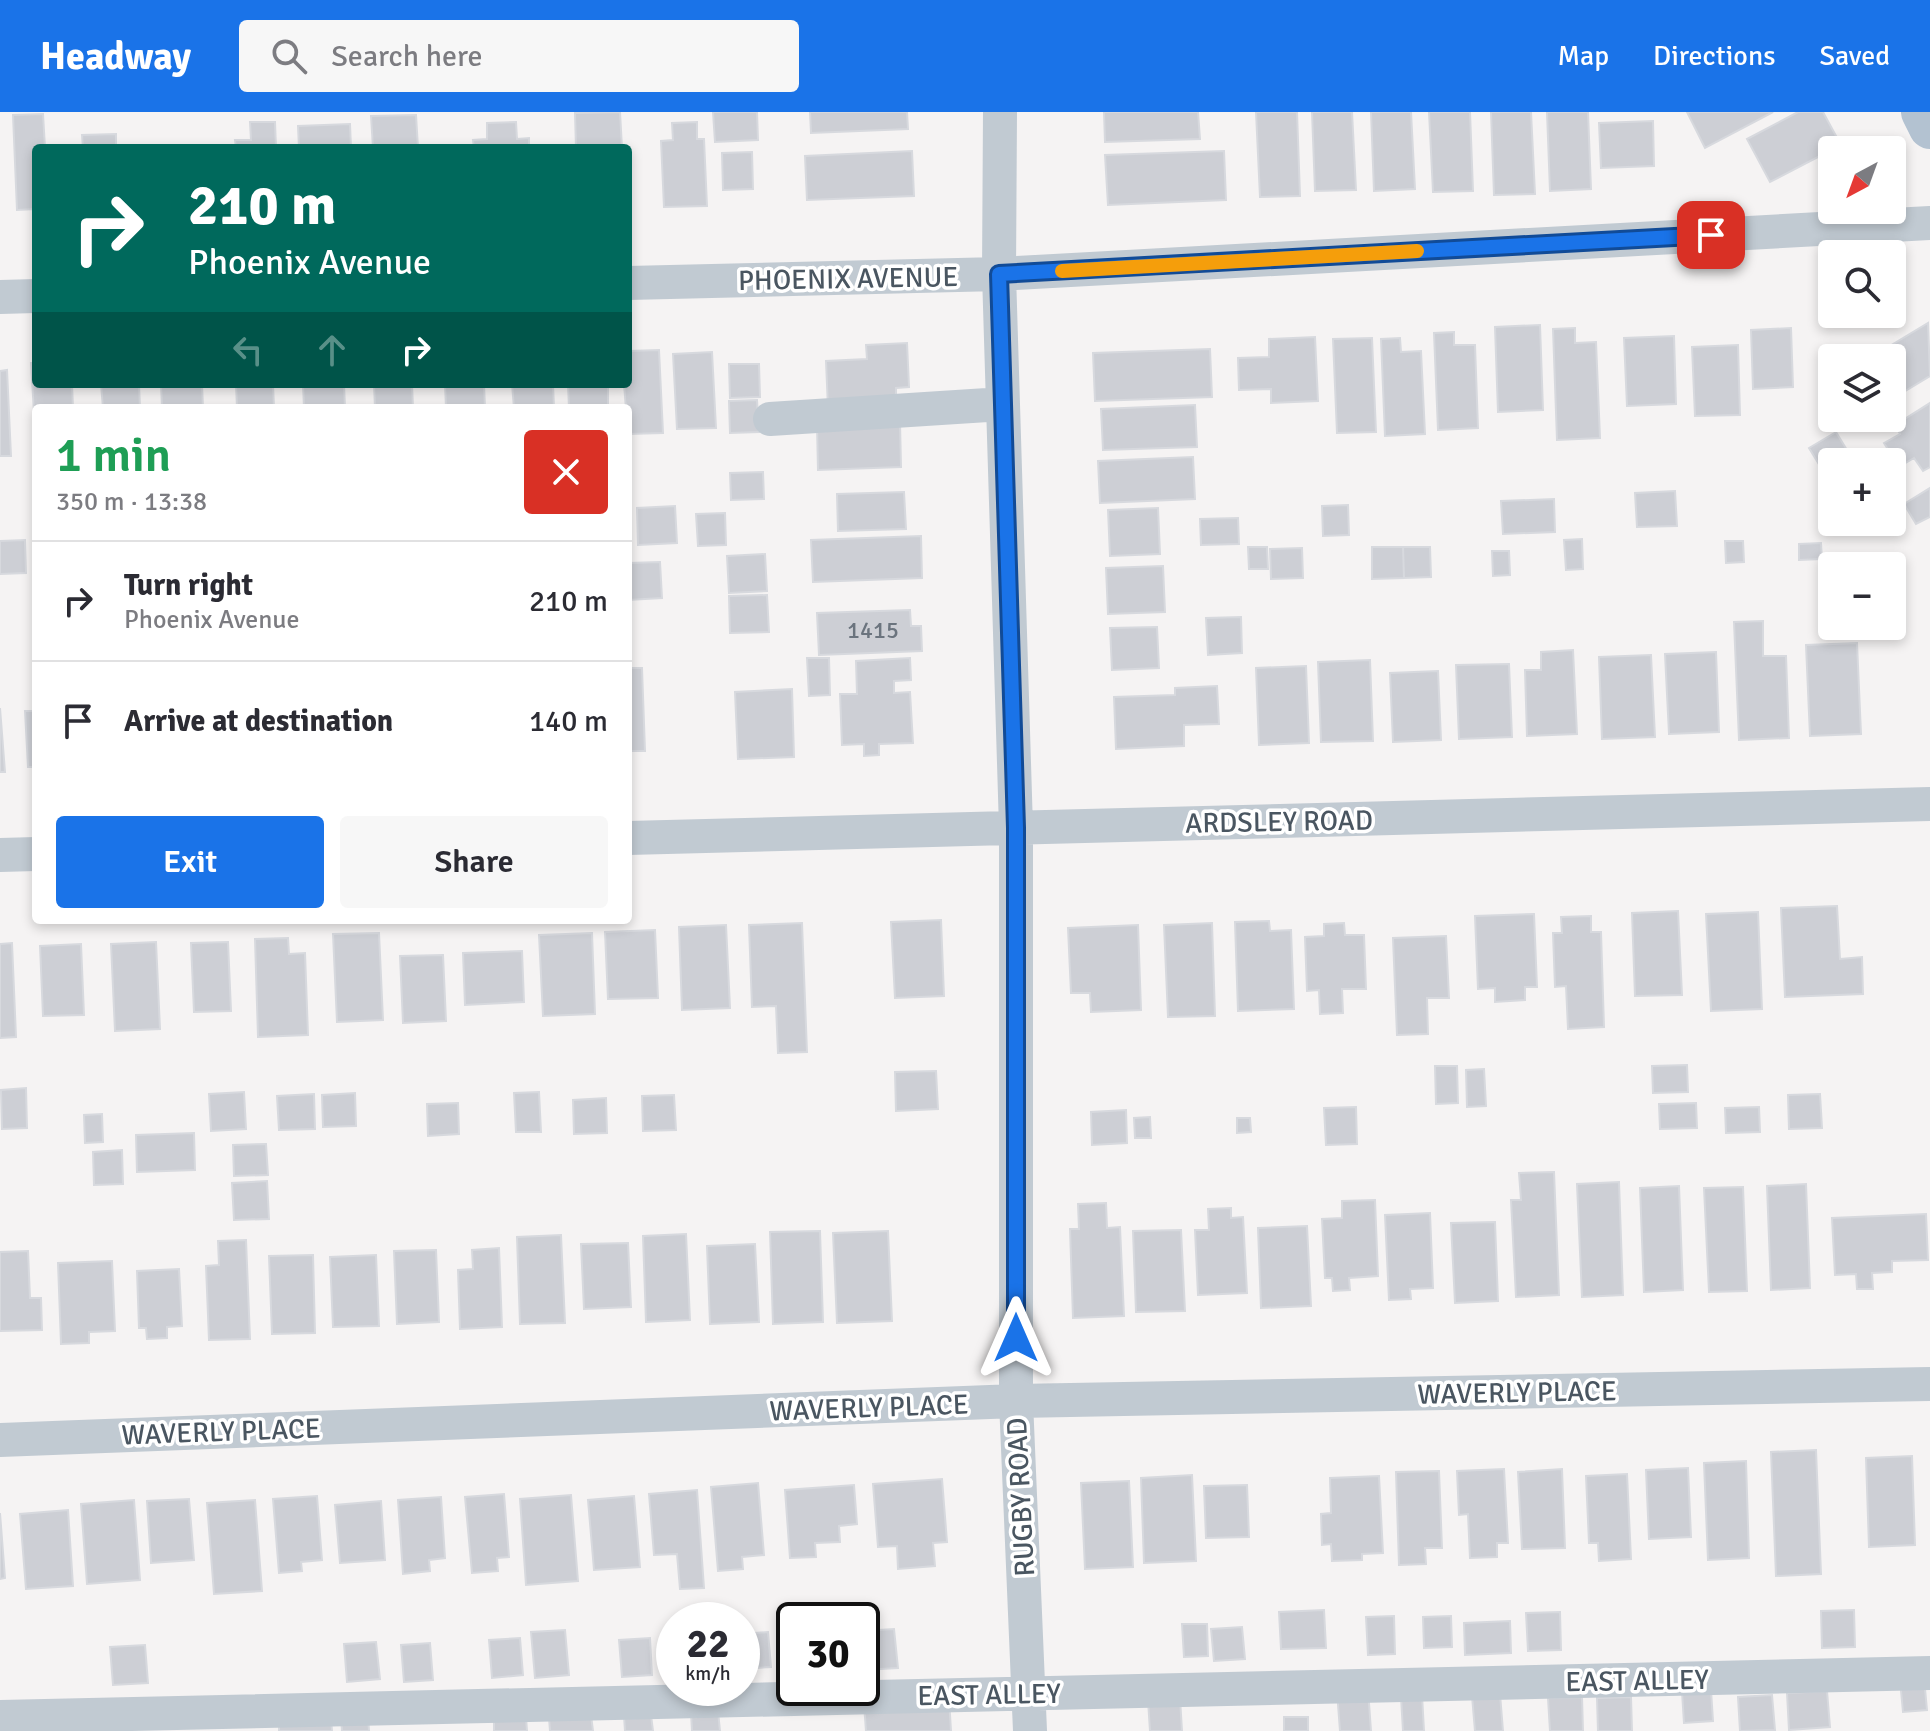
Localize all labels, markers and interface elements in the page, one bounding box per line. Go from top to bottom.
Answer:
search box [239,20,799,92]
text: Headway [40,33,191,80]
icon: search [267,34,311,78]
text: Search here [331,38,482,75]
text: Map [1557,39,1609,73]
text: Directions [1653,39,1775,73]
text: Saved [1819,39,1890,73]
north arrow [1818,136,1906,224]
map controls [1818,136,1906,640]
text: 210 m [188,171,336,240]
icon: right [56,176,160,280]
pin [1677,201,1745,269]
icon: arrive [1689,213,1733,257]
text: Phoenix Avenue [188,240,431,285]
button: search [1818,240,1906,328]
street label: PHOENIX AVENUE [738,260,958,298]
icon: left [226,328,270,372]
icon: ahead [310,328,354,372]
icon: right [394,328,438,372]
button: layers [1818,344,1906,432]
text: 1 min [56,426,171,485]
button: close [524,430,608,514]
button: + [1818,448,1906,536]
text: 350 m · 13:38 [56,486,207,518]
button: − [1818,552,1906,640]
text: Turn right [124,567,253,604]
icon: right [56,579,100,623]
text: 210 m [529,583,608,620]
text: Phoenix Avenue [124,604,300,636]
house number: 1415 [847,615,899,645]
icon: arrive [56,699,100,743]
text: Arrive at destination [124,703,393,740]
text: 140 m [529,703,608,740]
street label: ARDSLEY ROAD [1185,803,1373,841]
button: Exit [56,816,324,908]
button: Share [340,816,608,908]
position arrow [974,1296,1058,1380]
street label: WAVERLY PLACE [1417,1374,1617,1412]
street label: WAVERLY PLACE [769,1388,969,1428]
street label: WAVERLY PLACE [121,1412,321,1452]
street label: RUGBY ROAD [1000,1417,1042,1577]
speed limit sign: 30 [776,1602,880,1706]
text: 22 [686,1619,730,1669]
text: km/h [685,1661,731,1686]
street label: EAST ALLEY [1565,1663,1709,1699]
street label: EAST ALLEY [917,1677,1061,1713]

